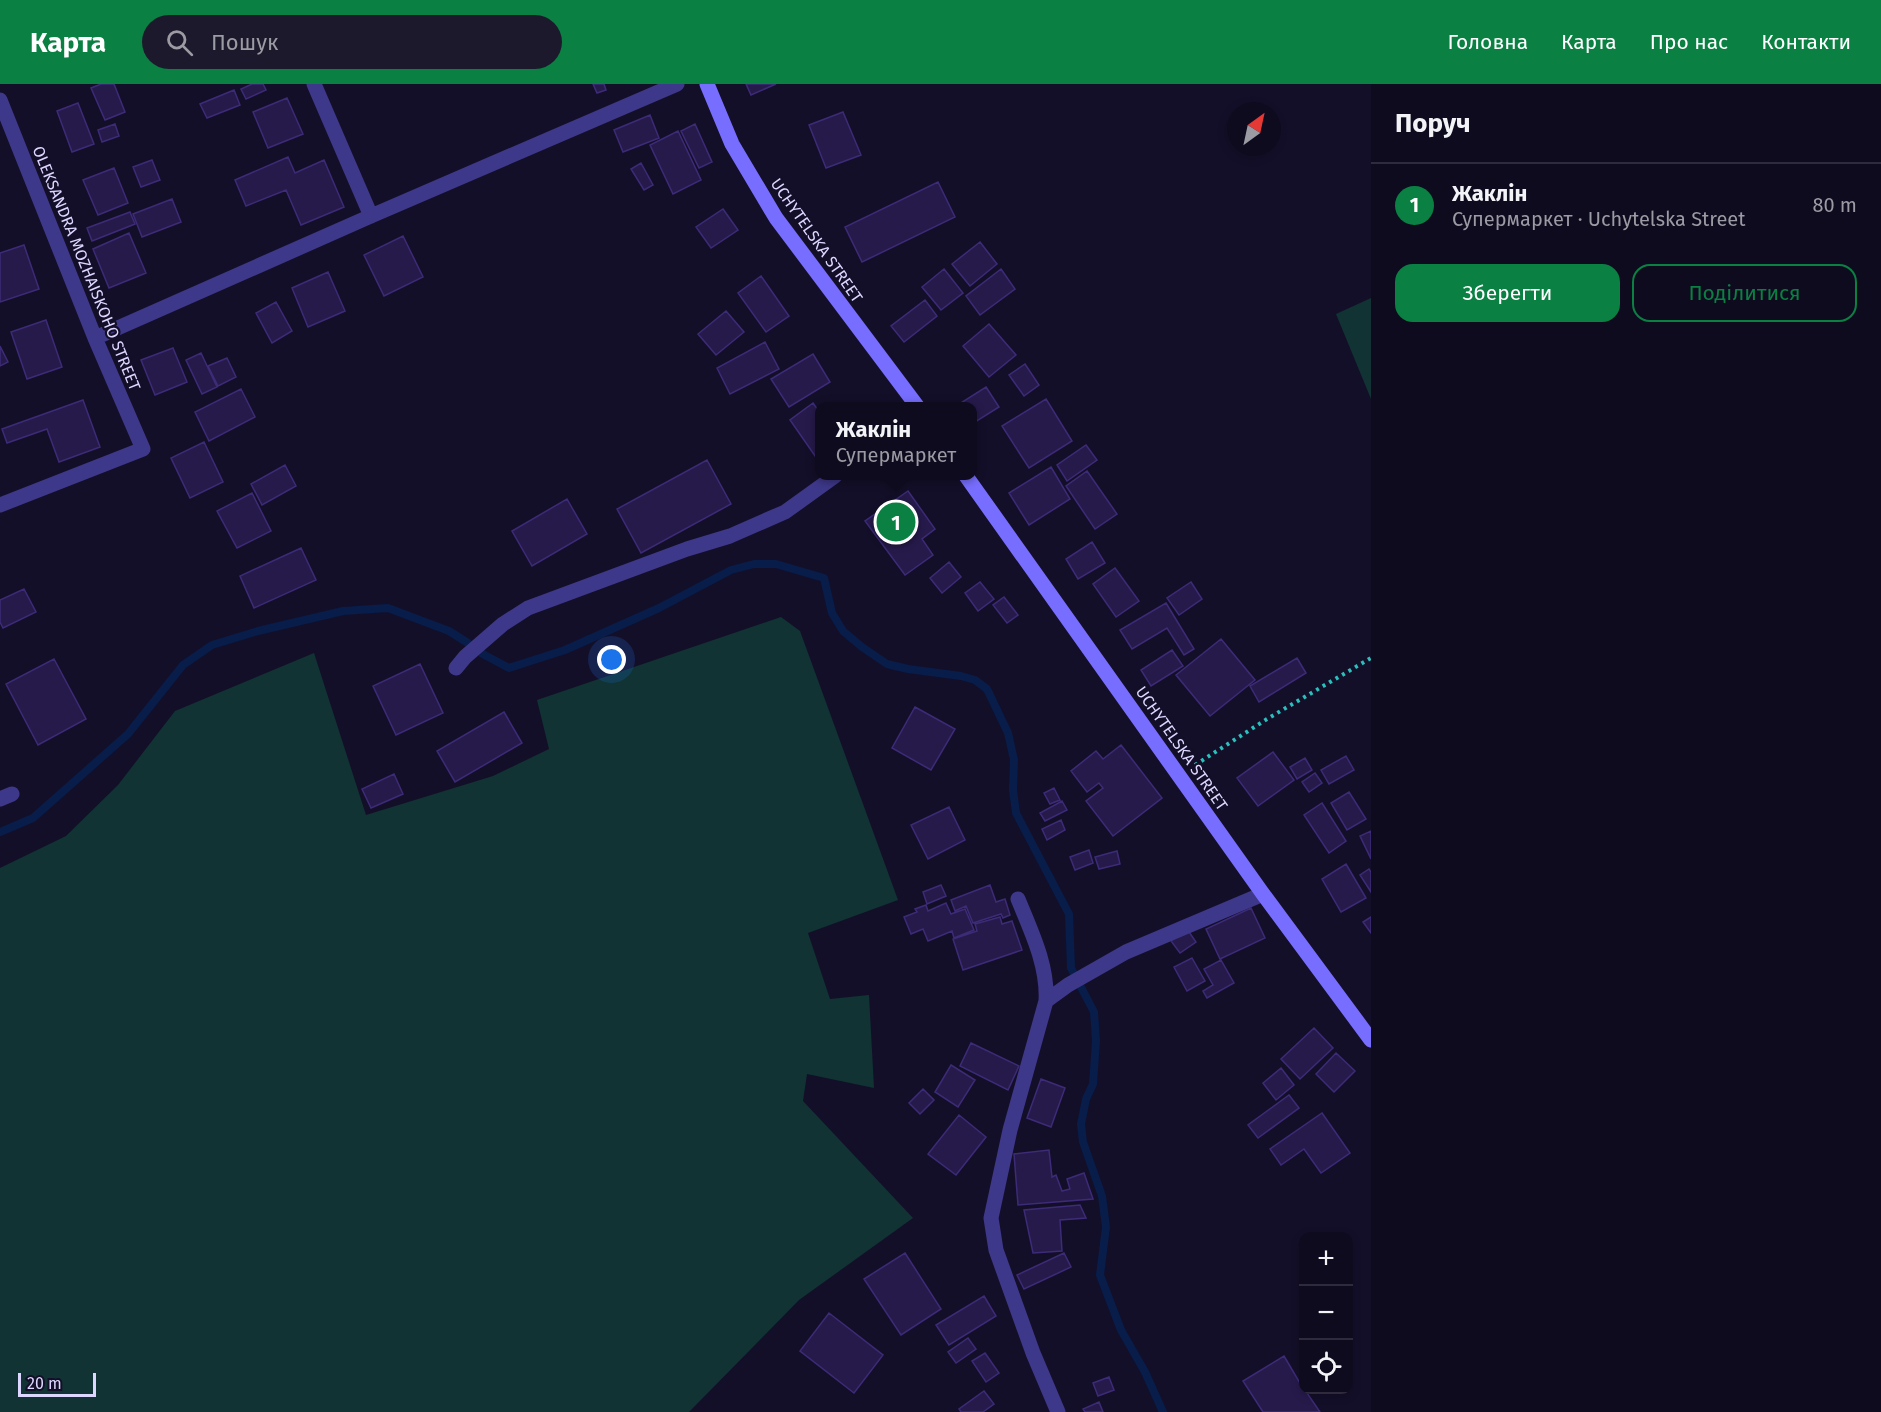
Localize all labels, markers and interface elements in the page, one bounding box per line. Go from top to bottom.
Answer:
search box [142,15,562,69]
text: Карта [30,26,106,59]
icon: search [163,26,196,59]
text: Пошук [211,29,278,56]
text: Головна [1447,29,1528,55]
text: Карта [1561,29,1617,55]
text: Про нас [1650,29,1728,55]
text: Контакти [1761,29,1851,55]
north arrow [1227,102,1281,156]
text: Поруч [1395,108,1471,139]
street label: OLEKSANDRA MOZHAISKOHO STREET [29,143,145,394]
street label: UCHYTELSKA STREET [767,175,867,307]
text: Жаклін [1452,180,1527,207]
text: 1 [1410,193,1419,217]
text: 80 m [1812,193,1857,217]
text: Супермаркет · Uchytelska Street [1452,207,1745,231]
button: Зберегти [1395,264,1620,322]
button: Поділитися [1632,264,1857,322]
popup [815,402,977,480]
text: Жаклін [836,416,911,443]
text: Супермаркет [836,443,956,467]
pin: 1 [876,500,916,544]
your location [597,645,626,674]
street label: UCHYTELSKA STREET [1132,683,1232,815]
map controls [1299,1232,1353,1394]
button: + [1299,1232,1353,1286]
button: − [1299,1286,1353,1340]
button: locate [1299,1340,1353,1394]
scale bar [18,1370,96,1398]
text: 20 m [27,1374,62,1393]

